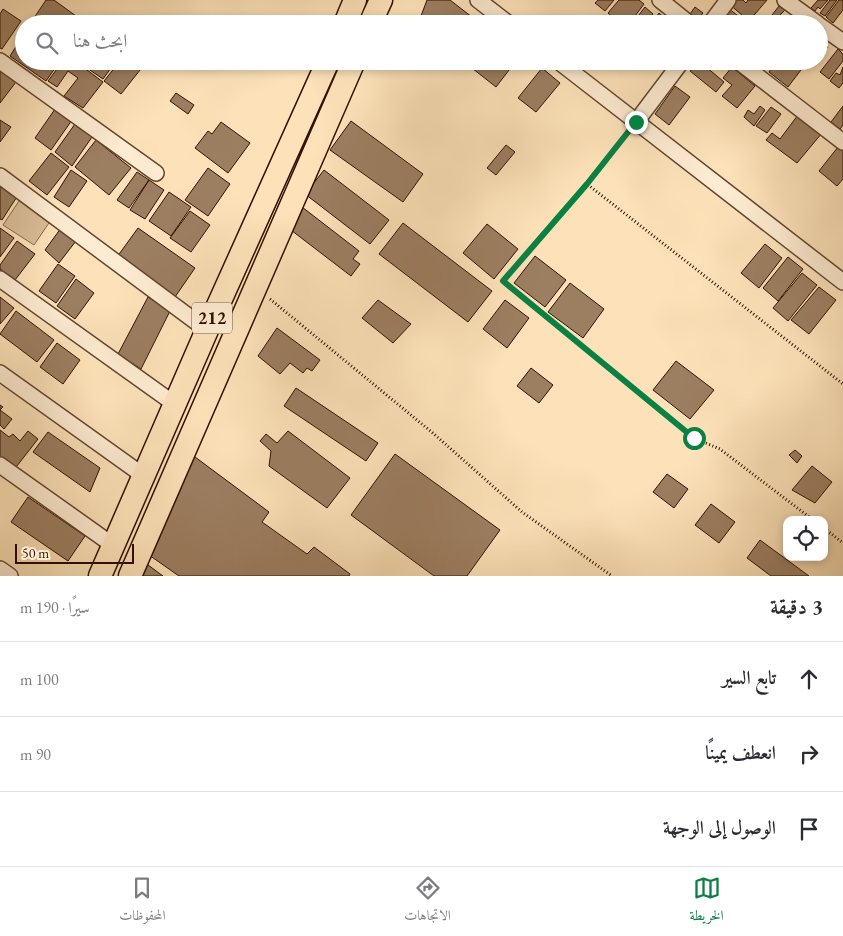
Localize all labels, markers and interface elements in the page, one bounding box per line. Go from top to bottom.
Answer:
search box [15,15,828,70]
text: ابحث هنا [73,28,127,53]
icon: search [33,29,61,57]
route end [625,111,648,134]
road number: 212 [192,302,232,334]
route start [683,427,706,450]
map controls [783,516,828,561]
button: locate [783,516,828,561]
scale bar [15,541,134,564]
text: 50 m [22,544,49,562]
text: 3 دقيقة [770,593,823,620]
text: سيرًا · 190 m [20,597,90,618]
text: تابع السير [722,665,776,690]
icon: ahead [795,665,823,693]
text: 100 m [20,669,59,690]
text: انعطف يمينًا [705,740,776,765]
icon: right [795,740,823,768]
text: 90 m [20,744,51,765]
text: الوصول إلى الوجهة [663,815,776,840]
icon: arrive [795,815,823,843]
tab: المحفوظات [119,874,166,929]
tab: الاتجاهات [404,874,451,929]
tab: الخريطة [690,874,724,929]

